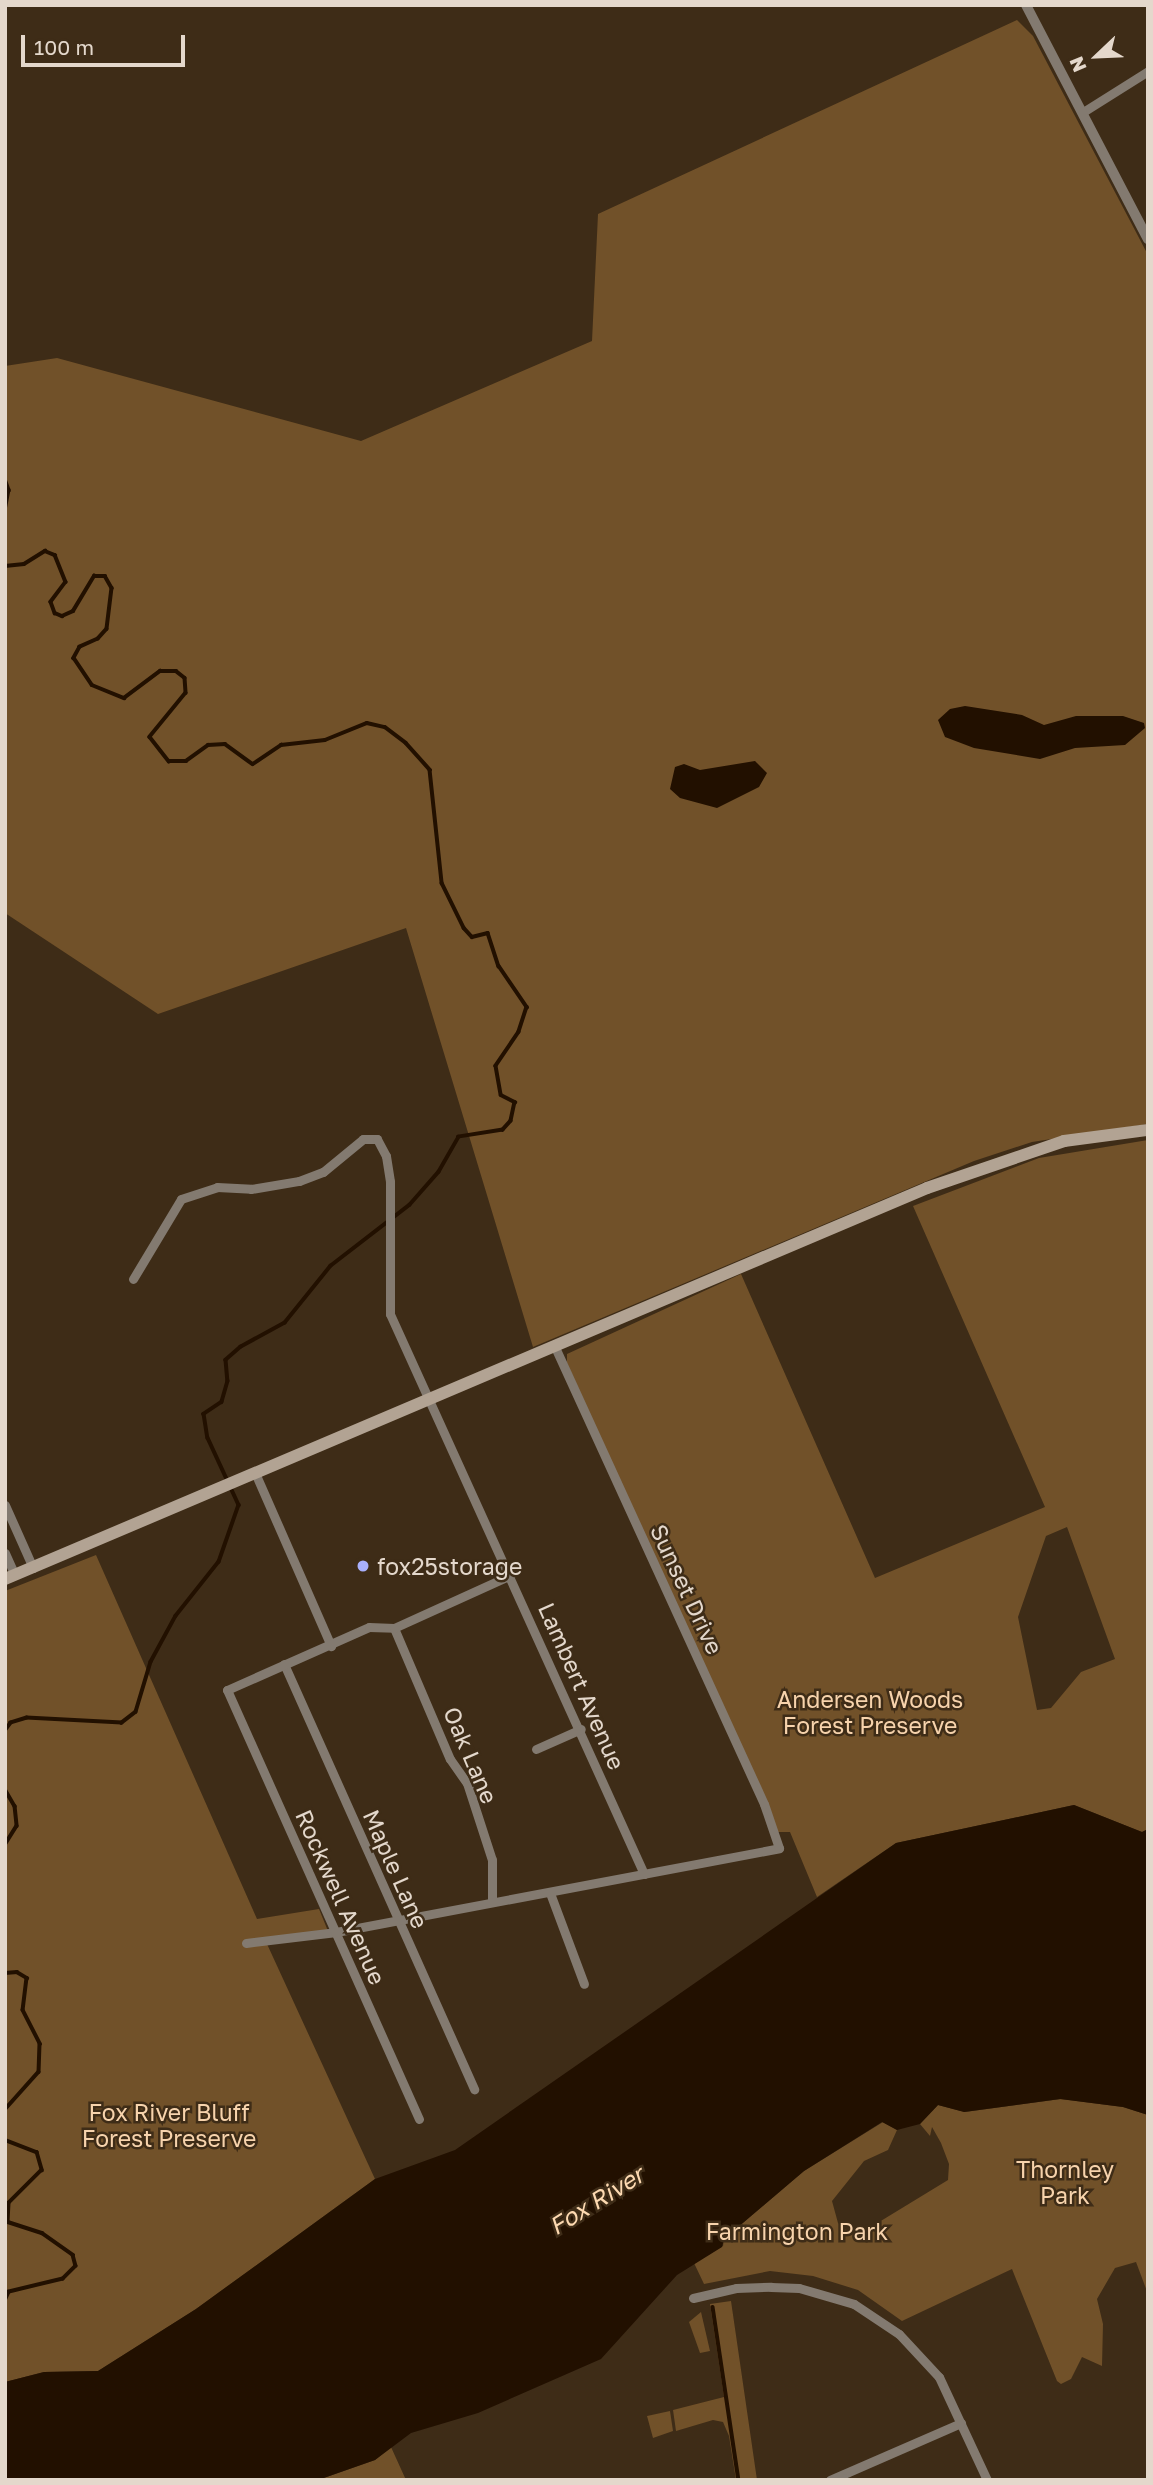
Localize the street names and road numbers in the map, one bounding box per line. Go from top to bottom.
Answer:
street label: Sunset Drive [645,1520,729,1658]
street label: Lambert Avenue [533,1598,631,1774]
street label: Oak Lane [438,1702,504,1808]
street label: Rockwell Avenue [290,1805,392,1989]
street label: Maple Lane [358,1805,434,1933]

